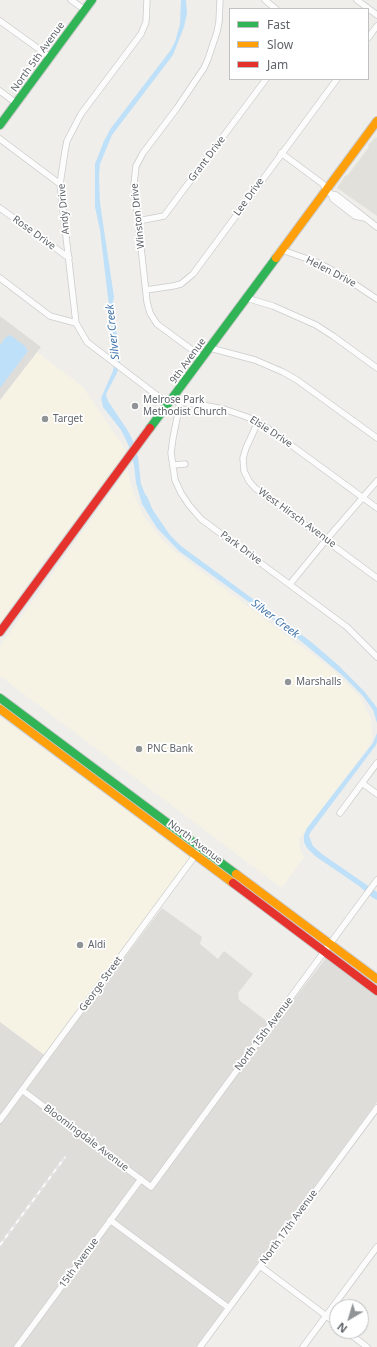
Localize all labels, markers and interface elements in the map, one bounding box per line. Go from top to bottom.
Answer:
legend [229,8,369,80]
text: Fast [267,16,290,33]
street label: North 5th Avenue [9,20,67,94]
text: Slow [267,36,293,53]
text: Jam [267,56,288,73]
street label: Grant Drive [186,134,228,184]
street label: Lee Drive [231,176,267,218]
street label: Andy Drive [56,183,72,235]
street label: Winston Drive [129,183,147,249]
street label: Rose Drive [10,213,58,253]
street label: Helen Drive [304,254,358,290]
water label: Silver Creek [104,303,122,361]
street label: 9th Avenue [168,336,208,386]
place label: Melrose Park Methodist Church [143,394,227,418]
marker: Melrose Park Methodist Church [130,401,140,411]
place label: Target [53,413,83,425]
marker: Target [40,414,50,424]
street label: Elsie Drive [247,414,295,450]
street label: West Hirsch Avenue [256,486,338,550]
street label: Park Drive [218,529,264,567]
water label: Silver Creek [249,597,301,641]
place label: Marshalls [296,676,341,688]
marker: Marshalls [283,677,293,687]
place label: PNC Bank [147,743,193,755]
marker: PNC Bank [134,744,144,754]
street label: North Avenue [165,818,225,866]
place label: Aldi [88,939,106,951]
marker: Aldi [75,940,85,950]
street label: George Street [77,954,125,1014]
street label: North 15th Avenue [232,995,296,1073]
street label: Bloomingdale Avenue [41,1102,131,1174]
street label: North 17th Avenue [258,1187,320,1267]
street label: 15th Avenue [57,1236,101,1290]
north arrow [329,1299,369,1339]
text: N [334,1319,350,1337]

